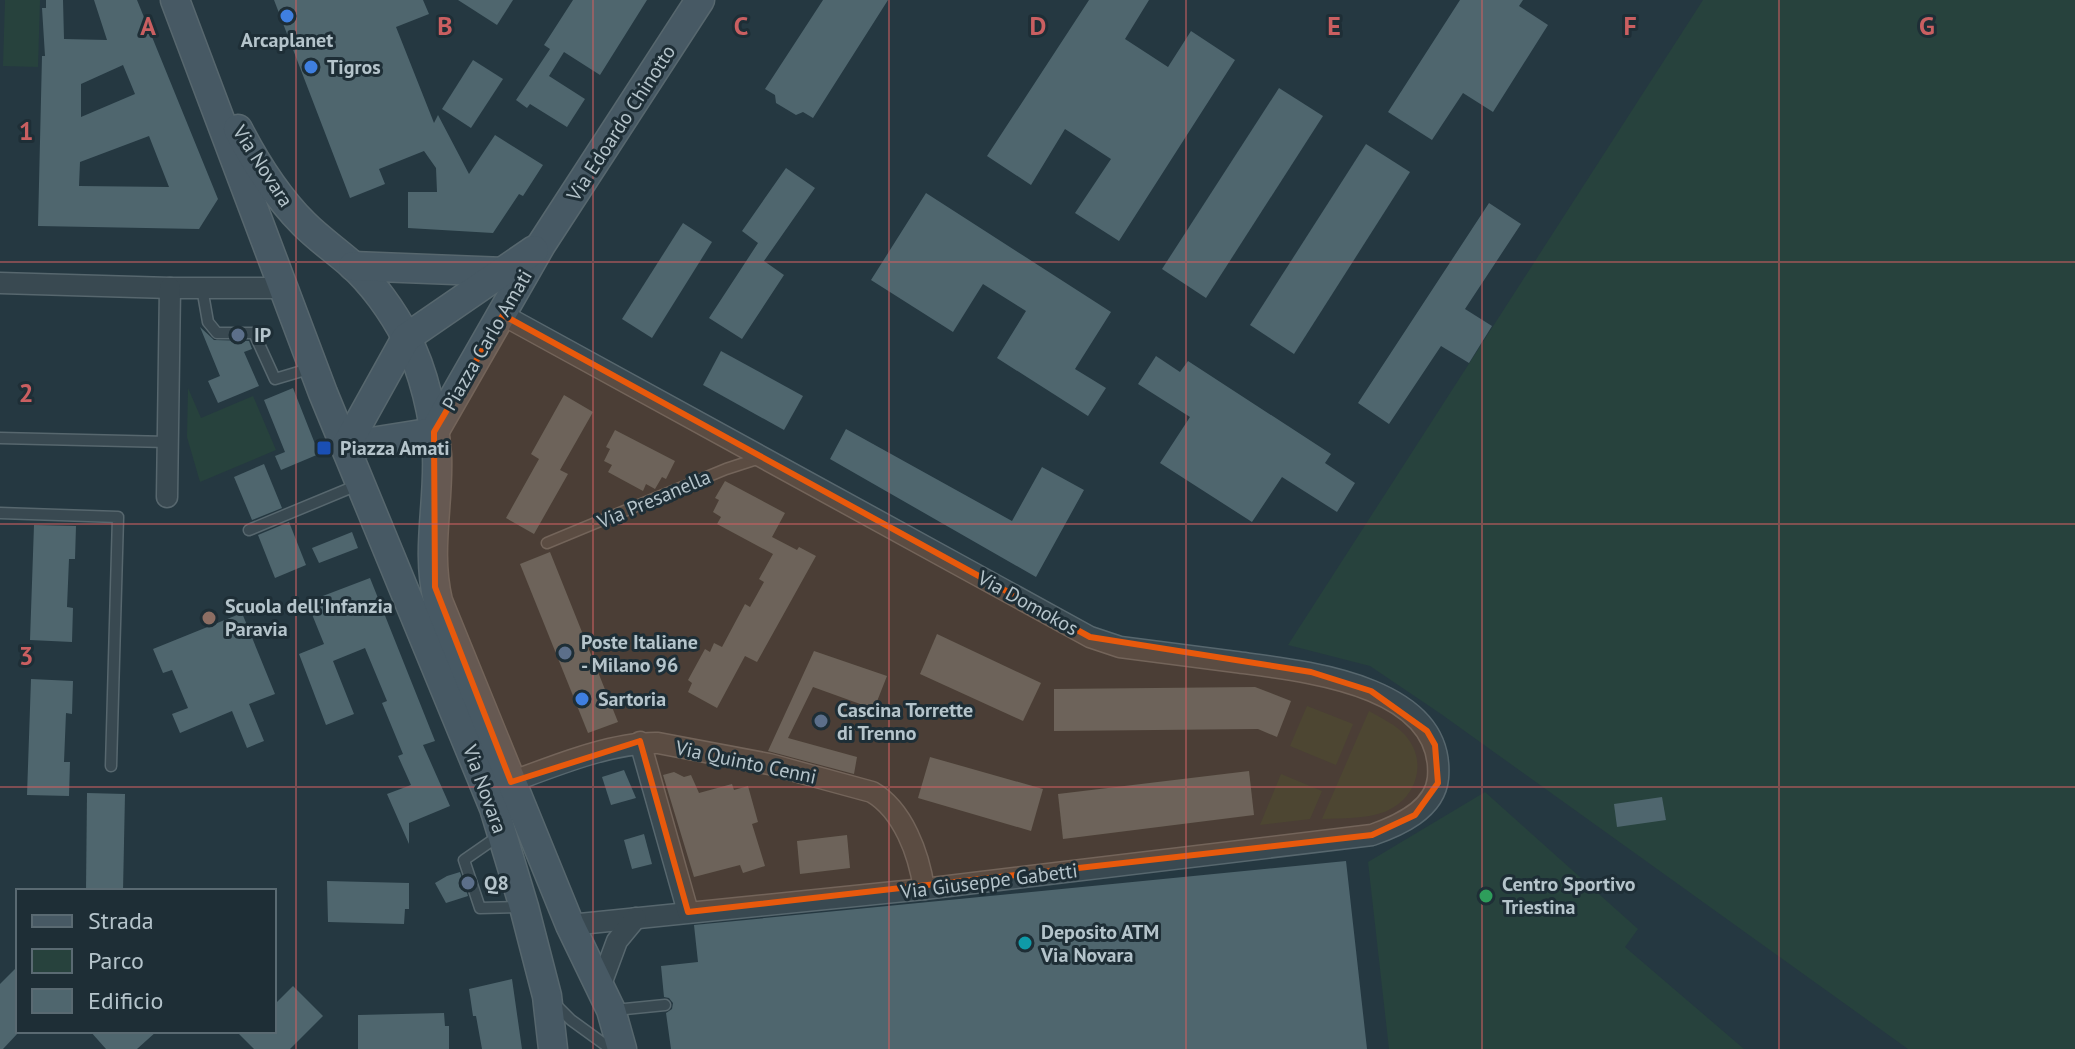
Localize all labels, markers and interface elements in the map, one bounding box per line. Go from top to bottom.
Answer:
marker: Arcaplanet [278,7,296,25]
text: A [140,9,156,42]
text: B [437,9,453,42]
text: C [734,9,748,42]
text: D [1030,9,1046,42]
text: E [1327,9,1341,42]
text: F [1623,9,1637,42]
text: G [1919,9,1935,42]
place label: Arcaplanet [241,27,333,53]
street label: Via Edoardo Chinotto [560,40,681,207]
place label: Tigros [327,54,381,80]
marker: Tigros [302,58,320,76]
text: 1 [19,114,33,147]
street label: Via Novara [226,119,299,212]
street label: Piazza Carlo Amati [436,265,538,415]
place label: IP [254,322,271,348]
marker: IP [229,326,247,344]
text: 2 [19,376,33,409]
place label: Piazza Amati [340,435,450,461]
marker: Piazza Amati [315,439,333,457]
street label: Via Presanella [593,463,715,535]
street label: Via Domokos [972,564,1083,641]
place label: Scuola dell'Infanzia Paravia [225,593,393,642]
marker: Scuola dell'Infanzia Paravia [200,609,218,627]
place label: Poste Italiane - Milano 96 [581,629,698,678]
text: 3 [19,639,33,672]
marker: Poste Italiane - Milano 96 [556,644,574,662]
place label: Sartoria [598,686,666,712]
marker: Sartoria [573,690,591,708]
place label: Cascina Torrette di Trenno [837,697,973,746]
marker: Cascina Torrette di Trenno [812,712,830,730]
street label: Via Quinto Cenni [672,734,819,790]
street label: Via Novara [457,740,513,837]
street label: Via Giuseppe Gabetti [898,857,1079,905]
place label: Q8 [484,870,509,896]
place label: Centro Sportivo Triestina [1502,871,1636,920]
marker: Q8 [459,874,477,892]
marker: Centro Sportivo Triestina [1477,887,1495,905]
legend [16,889,276,1033]
text: Strada [88,905,154,936]
place label: Deposito ATM Via Novara [1040,919,1159,968]
marker: Deposito ATM Via Novara [1016,934,1034,952]
text: Parco [88,945,144,976]
text: Edificio [88,985,163,1016]

